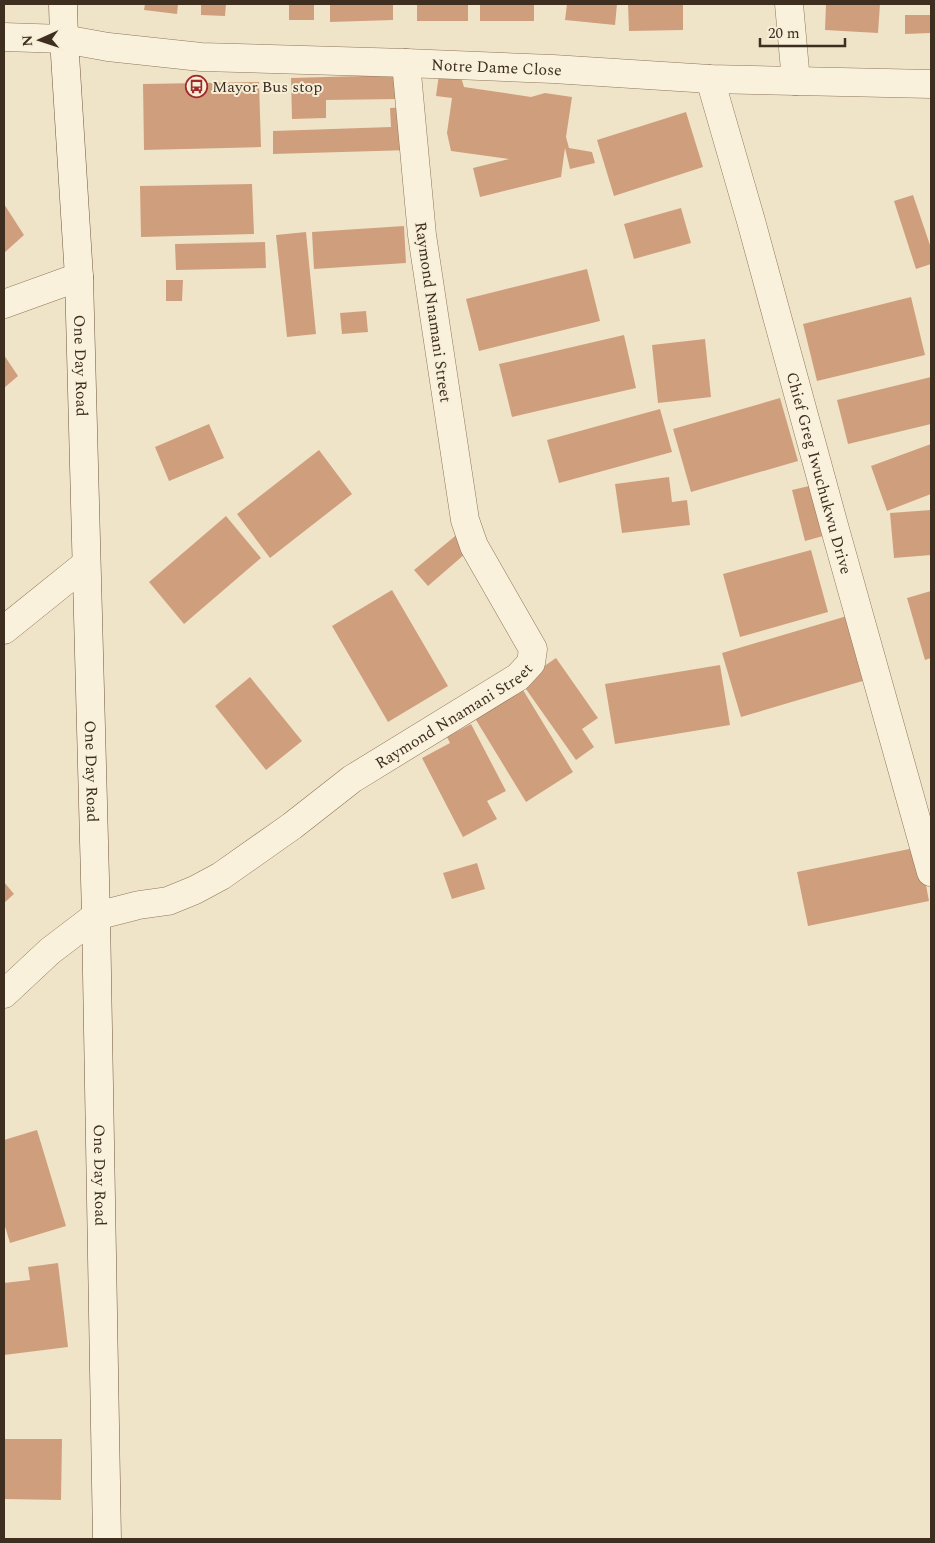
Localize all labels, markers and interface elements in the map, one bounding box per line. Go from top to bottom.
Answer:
north arrow [15,15,65,65]
scale bar [760,15,845,47]
text: 20 m [768,22,800,45]
text: N [17,34,38,47]
street label: Notre Dame Close [431,53,563,83]
bus stop icon: Mayor Bus stop [184,74,208,98]
place label: Mayor Bus stop [212,75,322,99]
street label: Raymond Nnamani Street [408,220,458,404]
street label: One Day Road [67,314,94,417]
street label: Chief Greg Iwuchukwu Drive [780,369,858,577]
street label: Raymond Nnamani Street [371,657,539,775]
street label: One Day Road [78,720,105,823]
street label: One Day Road [87,1124,112,1226]

